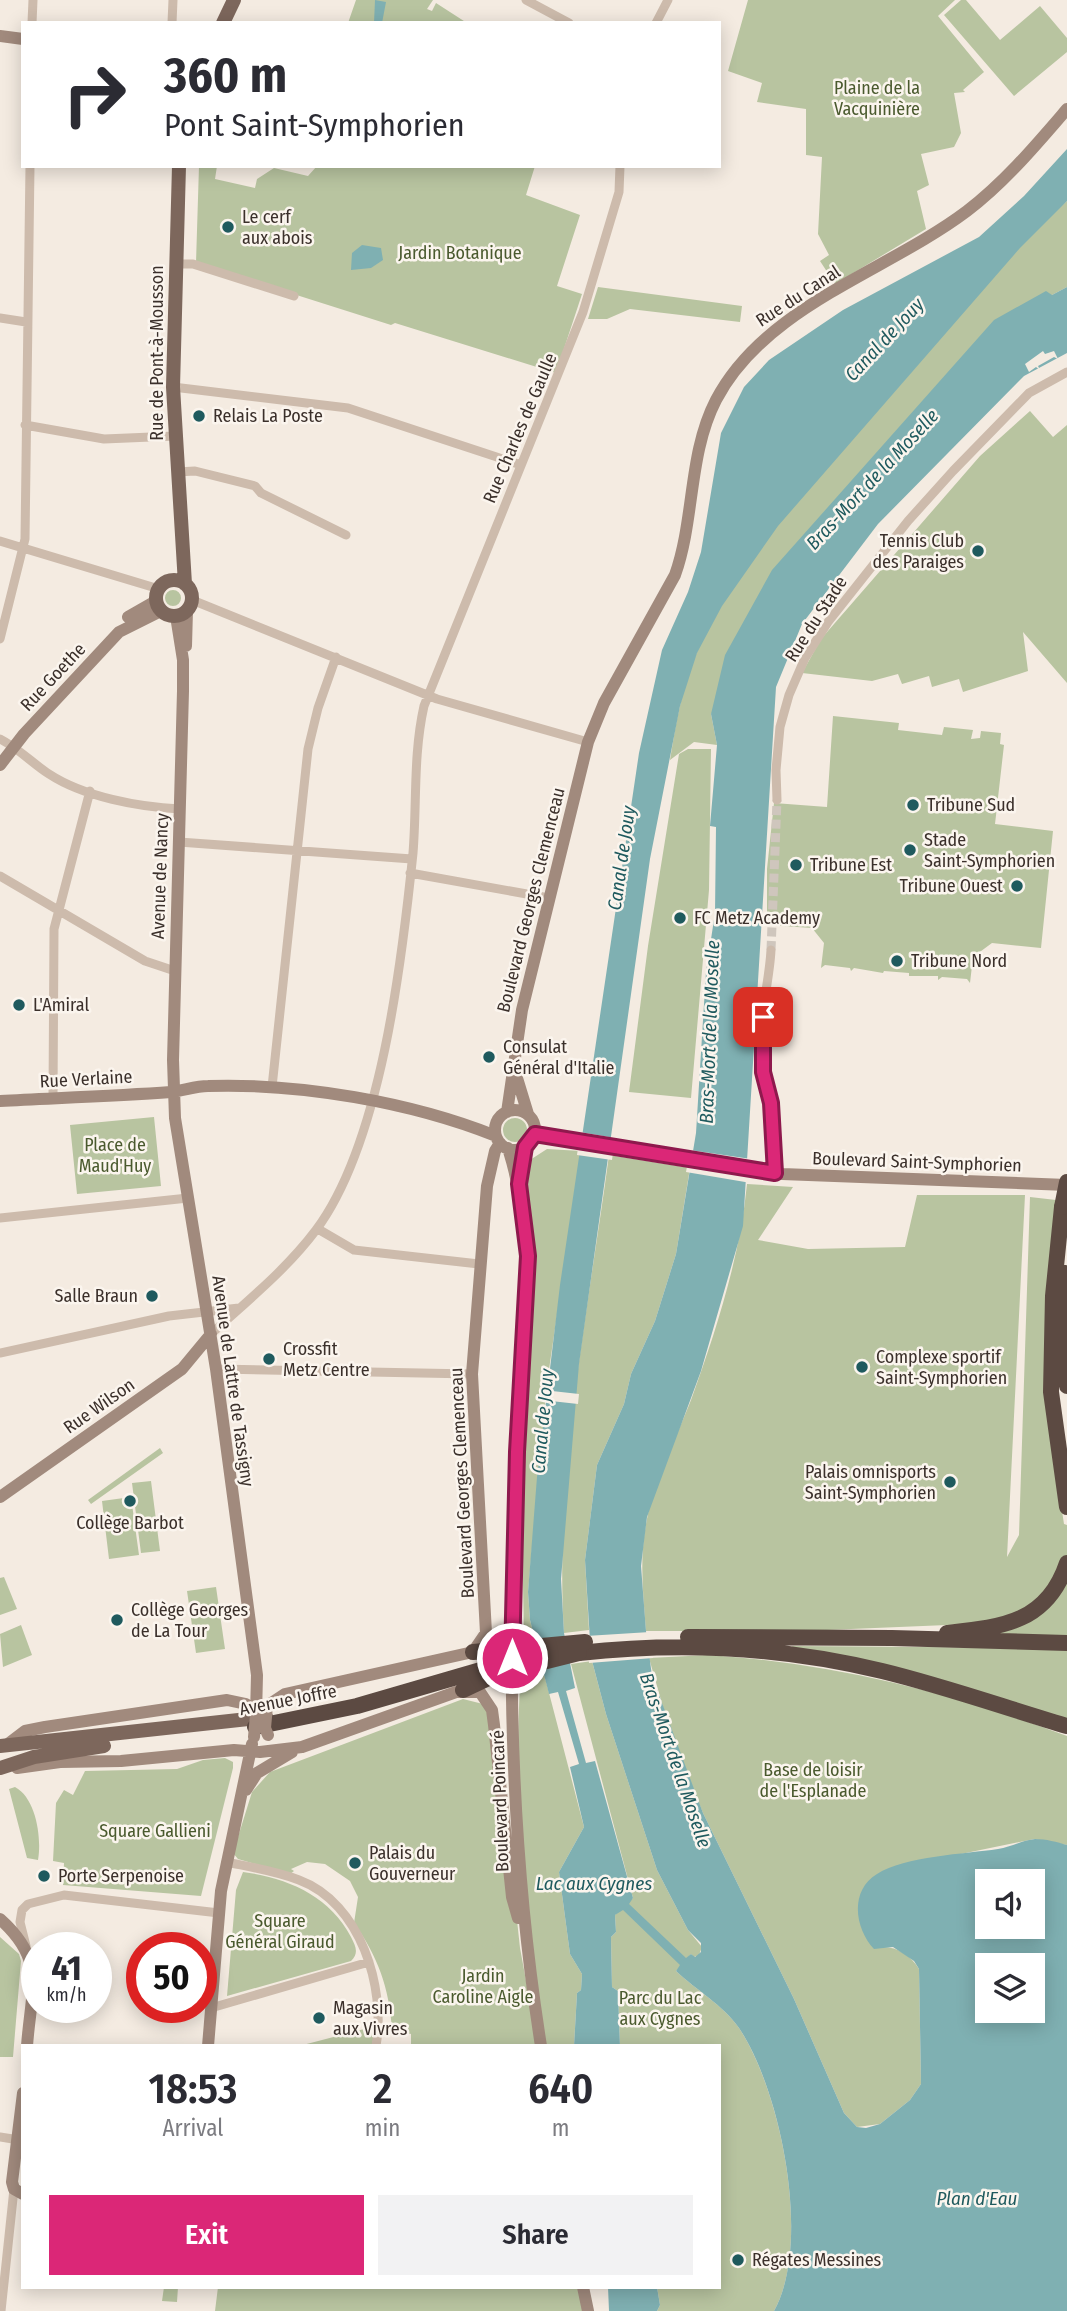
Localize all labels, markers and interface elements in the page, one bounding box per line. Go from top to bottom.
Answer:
text: 360 m [164,46,287,105]
icon: right [49,49,140,140]
park label: Plaine de la Vacquinière [834,77,920,120]
text: Pont Saint-Symphorien [164,106,465,144]
place label: Le cerf aux abois [242,206,313,249]
marker: Le cerf aux abois [220,219,236,235]
park label: Jardin Botanique [398,242,522,264]
street label: Rue du Canal [752,260,845,331]
street label: Rue de Pont-à-Mousson [146,265,168,441]
water label: Canal de Jouy [840,293,929,386]
street label: Rue Charles de Gaulle [478,350,562,506]
water label: Bras-Mort de la Moselle [801,404,943,554]
place label: Relais La Poste [213,405,323,427]
marker: Relais La Poste [191,408,207,424]
place label: Tennis Club des Paraiges [872,530,964,573]
marker: Tennis Club des Paraiges [970,543,986,559]
street label: Rue du Stade [780,572,852,666]
street label: Rue Goethe [16,638,90,716]
street label: Boulevard Georges Clemenceau [492,785,570,1015]
place label: Tribune Sud [927,794,1015,816]
marker: Tribune Sud [905,797,921,813]
water label: Canal de Jouy [603,804,640,912]
street label: Avenue de Nancy [147,813,173,939]
place label: Stade Saint-Symphorien [924,829,1055,872]
marker: Stade Saint-Symphorien [902,842,918,858]
place label: Tribune Est [810,854,892,876]
marker: Tribune Est [788,857,804,873]
place label: Tribune Ouest [900,875,1003,897]
marker: Tribune Ouest [1009,878,1025,894]
place label: FC Metz Academy [694,907,820,929]
marker: FC Metz Academy [672,910,688,926]
water label: Bras-Mort de la Moselle [695,940,724,1124]
place label: Tribune Nord [911,950,1007,972]
marker: Tribune Nord [889,953,905,969]
pin [733,987,793,1047]
place label: L'Amiral [33,994,89,1016]
marker: L'Amiral [11,997,27,1013]
icon: arrive [744,998,782,1036]
place label: Consulat Général d'Italie [503,1036,615,1079]
marker: Consulat Général d'Italie [481,1049,497,1065]
street label: Rue Verlaine [39,1066,133,1092]
park label: Place de Maud'Huy [79,1134,151,1177]
street label: Boulevard Saint-Symphorien [812,1147,1022,1177]
street label: Avenue de Lattre de Tassigny [207,1274,259,1488]
place label: Salle Braun [55,1285,138,1307]
marker: Salle Braun [144,1288,160,1304]
place label: Crossfit Metz Centre [283,1338,370,1381]
place label: Complexe sportif Saint-Symphorien [876,1346,1007,1389]
marker: Crossfit Metz Centre [261,1351,277,1367]
marker: Complexe sportif Saint-Symphorien [854,1359,870,1375]
street label: Boulevard Georges Clemenceau [445,1367,479,1599]
water label: Canal de Jouy [526,1367,559,1474]
street label: Rue Wilson [59,1374,139,1438]
place label: Palais omnisports Saint-Symphorien [805,1461,936,1504]
marker: Palais omnisports Saint-Symphorien [942,1474,958,1490]
marker: Collège Barbot [122,1493,138,1509]
place label: Collège Barbot [76,1512,184,1534]
place label: Collège Georges de La Tour [131,1599,249,1642]
marker: Collège Georges de La Tour [109,1612,125,1628]
position arrow [475,1621,549,1695]
water label: Bras-Mort de la Moselle [635,1670,716,1851]
street label: Avenue Joffre [238,1680,338,1720]
street label: Boulevard Poincaré [487,1730,513,1872]
park label: Base de loisir de l'Esplanade [760,1759,867,1802]
park label: Square Gallieni [99,1820,211,1842]
place label: Palais du Gouverneur [369,1842,456,1885]
marker: Palais du Gouverneur [347,1855,363,1871]
place label: Porte Serpenoise [58,1865,184,1887]
marker: Porte Serpenoise [36,1868,52,1884]
map controls [975,1869,1045,2023]
button: sound [975,1869,1045,1939]
water label: Lac aux Cygnes [536,1872,652,1895]
park label: Square Général Giraud [225,1910,335,1953]
speed limit sign: 50 [126,1932,217,2023]
text: 41 [51,1947,82,1989]
button: layers [975,1953,1045,2023]
park label: Jardin Caroline Aigle [433,1965,534,2008]
text: km/h [46,1984,87,2006]
park label: Parc du Lac aux Cygnes [619,1987,702,2030]
place label: Magasin aux Vivres [333,1997,408,2040]
marker: Magasin aux Vivres [311,2010,327,2026]
text: 18:53 [148,2064,237,2114]
text: 2 [373,2064,392,2114]
text: 640 [528,2064,594,2114]
text: Arrival [162,2114,223,2142]
text: min [365,2114,400,2142]
text: m [552,2114,570,2142]
water label: Plan d'Eau [937,2187,1017,2210]
button: Exit [49,2195,364,2275]
button: Share [378,2195,693,2275]
place label: Régates Messines [752,2249,882,2271]
marker: Régates Messines [730,2252,746,2268]

